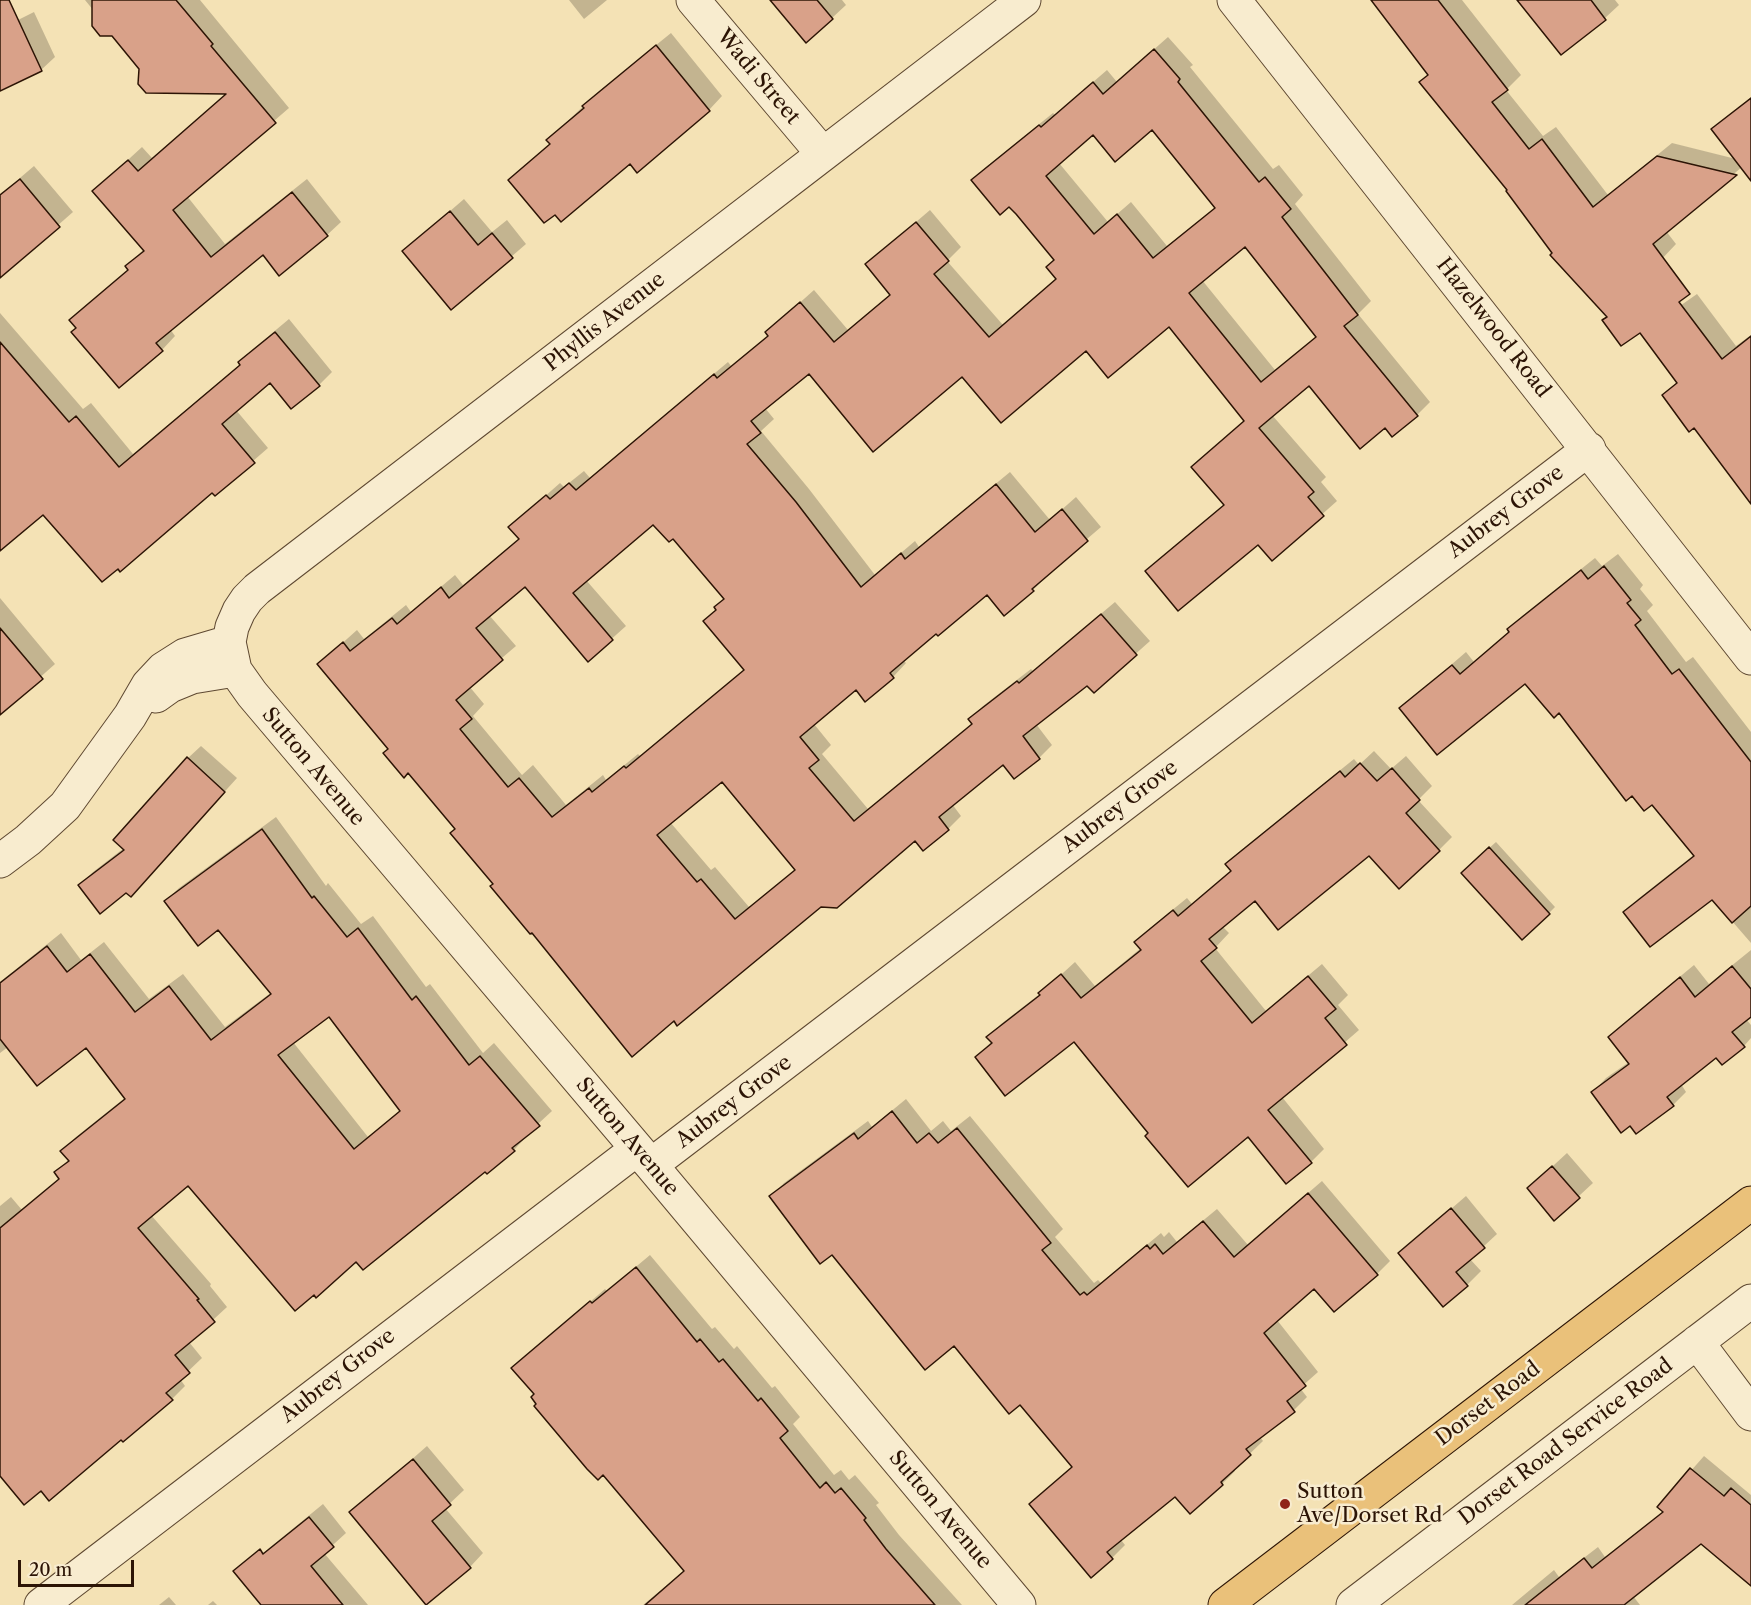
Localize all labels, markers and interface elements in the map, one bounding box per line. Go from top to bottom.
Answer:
street label: Wadi Street [711,24,805,130]
street label: Hazelwood Road [1431,253,1555,403]
street label: Phyllis Avenue [540,267,670,377]
street label: Aubrey Grove [1443,460,1569,564]
street label: Sutton Avenue [256,703,370,831]
street label: Aubrey Grove [1057,755,1183,859]
street label: Aubrey Grove [671,1050,797,1154]
street label: Sutton Avenue [570,1073,684,1201]
street label: Aubrey Grove [276,1323,400,1429]
street label: Dorset Road Service Road [1454,1353,1678,1531]
street label: Dorset Road [1431,1356,1545,1452]
street label: Sutton Avenue [883,1446,997,1574]
place label: Sutton Ave/Dorset Rd [1297,1479,1442,1529]
marker: Sutton Ave/Dorset Rd [1278,1497,1292,1511]
scale bar [21,1548,136,1586]
text: 20 m [29,1559,72,1581]

